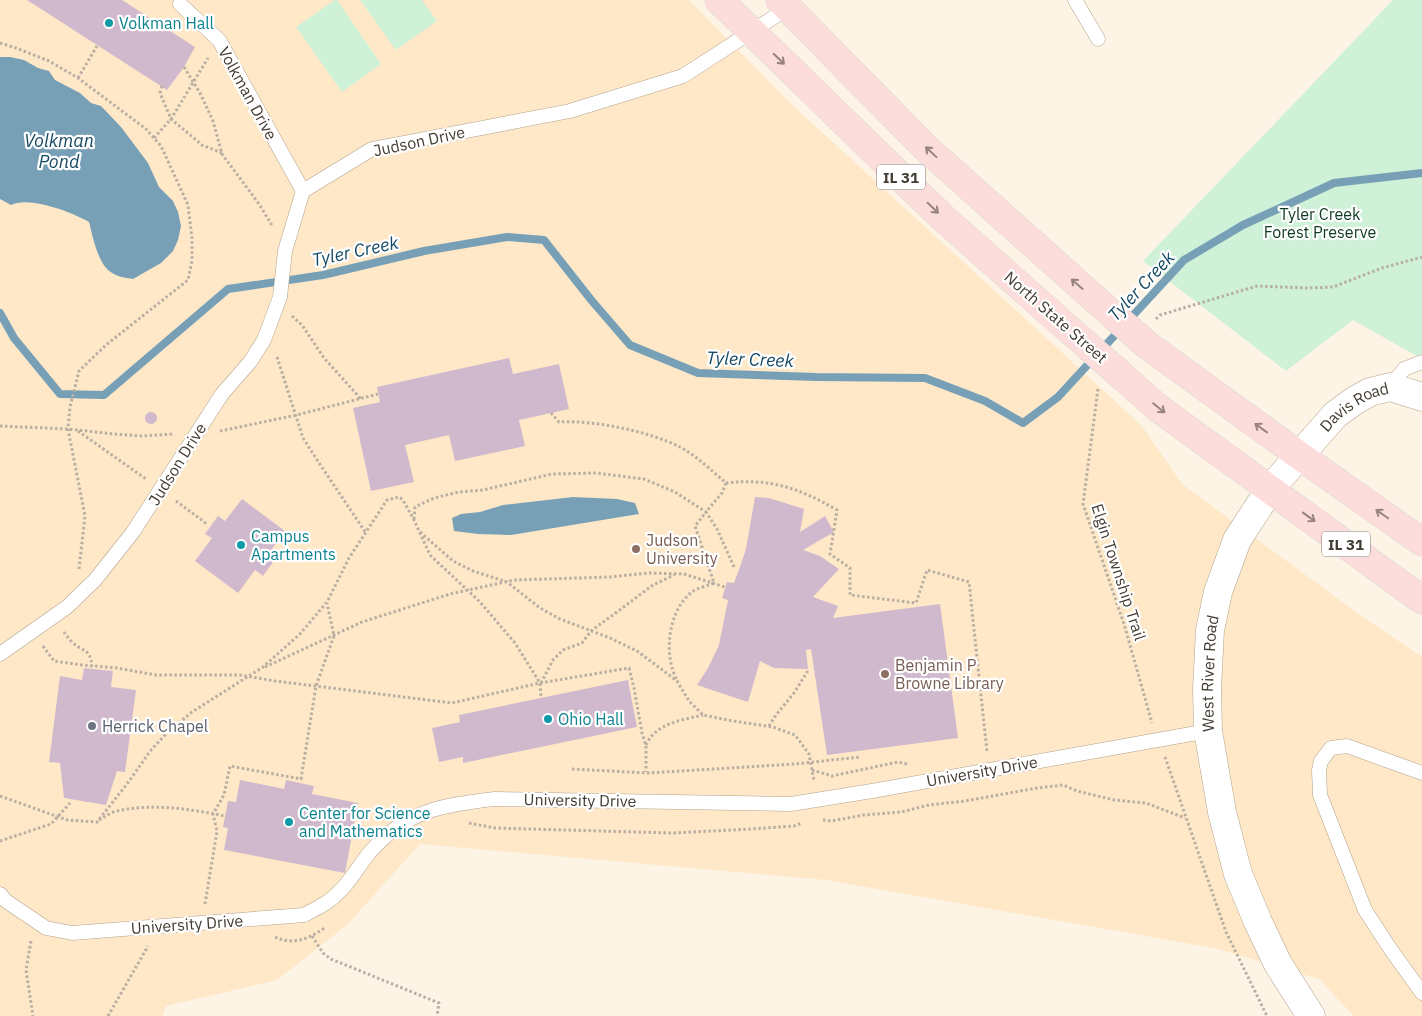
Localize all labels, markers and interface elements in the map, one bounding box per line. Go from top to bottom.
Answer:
place label: Volkman Hall [119,13,214,33]
marker: Volkman Hall [103,17,115,29]
street label: Volkman Drive [214,43,282,143]
one-way arrow [773,53,785,65]
street label: Judson Drive [371,121,467,160]
water label: Volkman Pond [24,129,94,173]
one-way arrow [924,146,937,158]
road number: IL 31 [877,164,925,190]
one-way arrow [927,202,940,214]
park label: Tyler Creek Forest Preserve [1264,204,1376,242]
water label: Tyler Creek [310,230,401,271]
water label: Tyler Creek [1103,246,1180,326]
street label: North State Street [1000,267,1112,367]
one-way arrow [1071,278,1084,290]
water label: Tyler Creek [706,346,795,372]
street label: Davis Road [1315,378,1391,436]
one-way arrow [1152,402,1165,413]
street label: Judson Drive [144,419,210,509]
one-way arrow [1254,423,1268,433]
street label: Elgin Township Trail [1087,501,1151,643]
one-way arrow [1375,509,1389,519]
one-way arrow [1302,512,1315,523]
place label: Campus Apartments [251,526,336,564]
place label: Judson University [646,530,718,568]
road number: IL 31 [1322,532,1370,556]
marker: Campus Apartments [235,539,247,551]
marker: Judson University [630,543,642,555]
street label: West River Road [1197,613,1223,732]
place label: Benjamin P Browne Library [895,655,1004,693]
marker: Benjamin P Browne Library [879,668,891,680]
place label: Ohio Hall [558,709,624,729]
marker: Ohio Hall [542,713,554,725]
place label: Herrick Chapel [102,716,208,736]
marker: Herrick Chapel [86,720,98,732]
street label: University Drive [925,751,1039,791]
street label: University Drive [524,789,637,811]
place label: Center for Science and Mathematics [299,803,431,841]
marker: Center for Science and Mathematics [283,816,295,828]
street label: University Drive [130,910,244,938]

